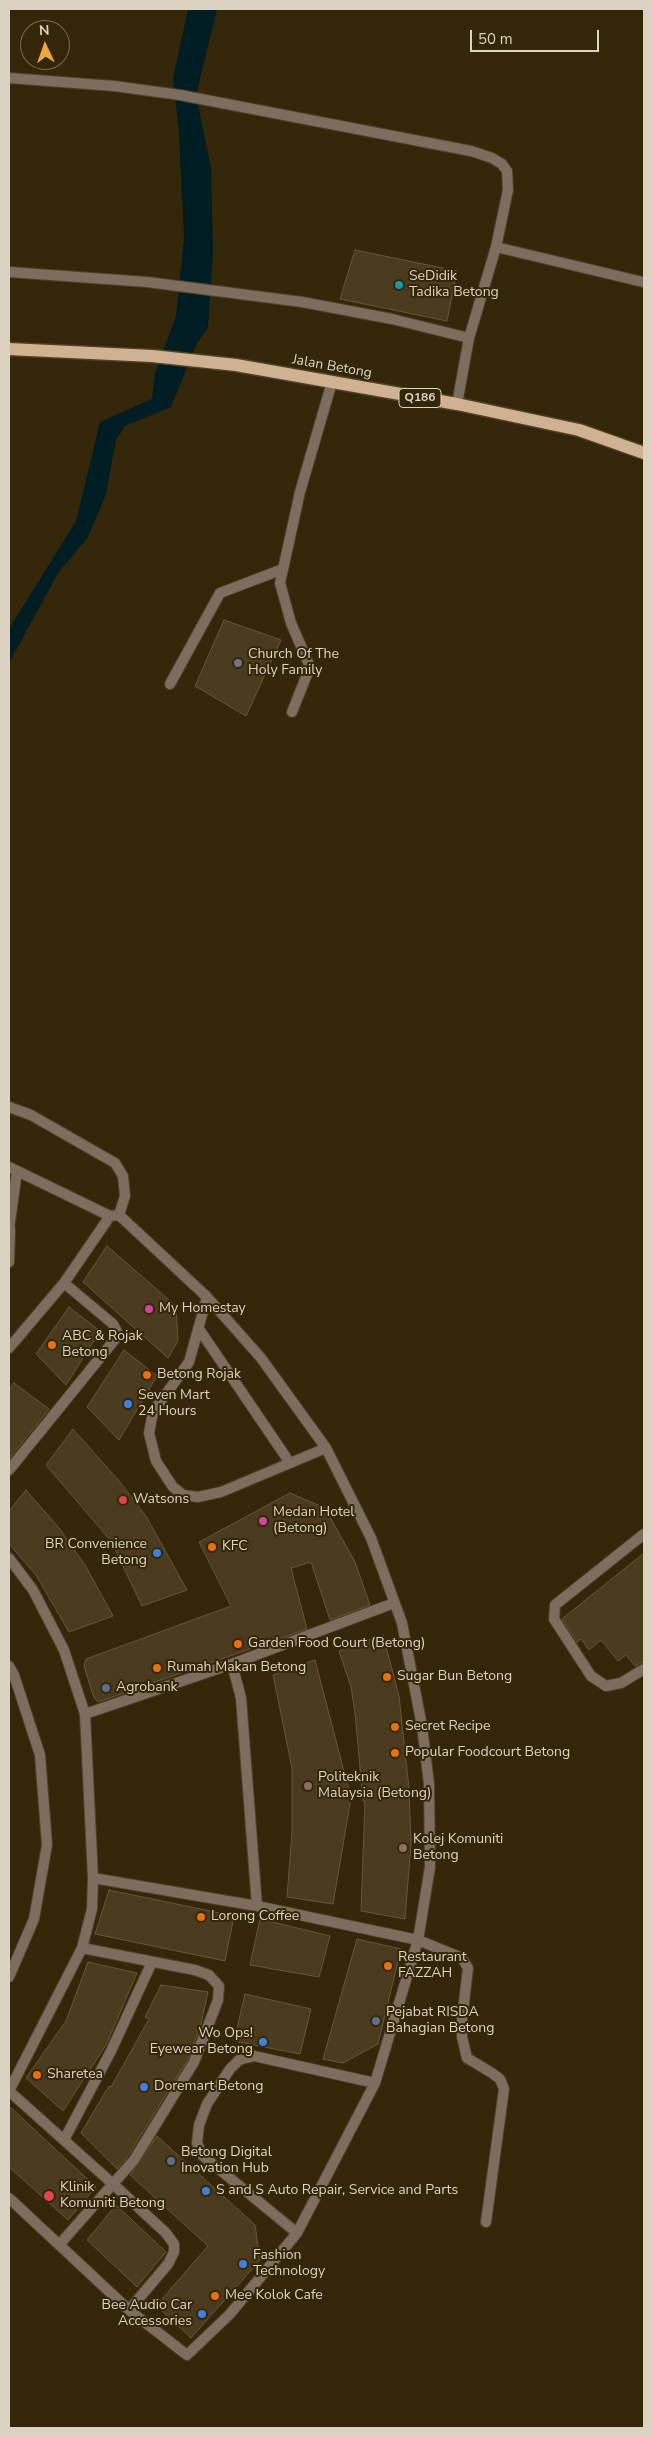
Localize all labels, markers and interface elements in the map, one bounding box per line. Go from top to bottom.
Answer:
north arrow [20,20,70,70]
scale bar [473,20,602,52]
text: N [39,21,50,40]
text: 50 m [478,29,513,49]
place label: SeDidik Tadika Betong [409,269,499,302]
marker: SeDidik Tadika Betong [393,279,405,291]
street label: Jalan Betong [291,352,373,382]
road number: Q186 [399,388,441,408]
place label: Church Of The Holy Family [248,647,339,680]
marker: Church Of The Holy Family [232,657,244,669]
place label: My Homestay [159,1301,246,1317]
marker: My Homestay [143,1303,155,1315]
place label: ABC & Rojak Betong [62,1329,143,1361]
marker: ABC & Rojak Betong [46,1339,58,1351]
place label: Betong Rojak [157,1367,241,1383]
marker: Betong Rojak [141,1369,153,1381]
place label: Seven Mart 24 Hours [138,1388,210,1420]
marker: Seven Mart 24 Hours [122,1398,134,1410]
place label: Watsons [133,1492,189,1508]
marker: Watsons [117,1494,129,1506]
place label: Medan Hotel (Betong) [273,1505,354,1538]
marker: Medan Hotel (Betong) [257,1515,269,1527]
place label: BR Convenience Betong [45,1537,147,1570]
place label: KFC [222,1539,248,1555]
marker: KFC [206,1541,218,1553]
marker: BR Convenience Betong [151,1547,163,1559]
place label: Garden Food Court (Betong) [248,1636,425,1652]
marker: Garden Food Court (Betong) [232,1638,244,1650]
place label: Rumah Makan Betong [167,1660,306,1676]
marker: Rumah Makan Betong [151,1662,163,1674]
place label: Sugar Bun Betong [397,1669,512,1685]
marker: Sugar Bun Betong [381,1671,393,1683]
place label: Agrobank [116,1680,178,1696]
marker: Agrobank [100,1682,112,1694]
place label: Secret Recipe [405,1719,490,1735]
marker: Secret Recipe [389,1721,401,1733]
place label: Popular Foodcourt Betong [405,1745,570,1761]
marker: Popular Foodcourt Betong [389,1747,401,1759]
place label: Politeknik Malaysia (Betong) [318,1770,431,1802]
marker: Politeknik Malaysia (Betong) [302,1780,314,1792]
place label: Kolej Komuniti Betong [413,1832,503,1864]
marker: Kolej Komuniti Betong [397,1842,409,1854]
place label: Lorong Coffee [211,1909,299,1925]
marker: Lorong Coffee [195,1911,207,1923]
place label: Restaurant FAZZAH [398,1950,467,1982]
marker: Restaurant FAZZAH [382,1960,394,1972]
place label: Pejabat RISDA Bahagian Betong [386,2005,494,2038]
marker: Pejabat RISDA Bahagian Betong [370,2015,382,2027]
place label: Wo Ops! Eyewear Betong [150,2026,253,2058]
marker: Wo Ops! Eyewear Betong [257,2036,269,2048]
place label: Sharetea [47,2067,103,2083]
marker: Sharetea [31,2069,43,2081]
place label: Doremart Betong [154,2079,264,2095]
marker: Doremart Betong [138,2081,150,2093]
place label: Betong Digital Inovation Hub [181,2145,272,2178]
marker: Betong Digital Inovation Hub [165,2155,177,2167]
place label: Klinik Komuniti Betong [60,2180,165,2212]
place label: S and S Auto Repair, Service and Parts [216,2183,458,2199]
marker: S and S Auto Repair, Service and Parts [200,2185,212,2197]
marker: Klinik Komuniti Betong [42,2189,56,2203]
place label: Fashion Technology [253,2248,325,2280]
marker: Fashion Technology [237,2258,249,2270]
place label: Mee Kolok Cafe [225,2288,323,2304]
marker: Mee Kolok Cafe [209,2290,221,2302]
place label: Bee Audio Car Accessories [102,2298,192,2330]
marker: Bee Audio Car Accessories [196,2308,208,2320]

